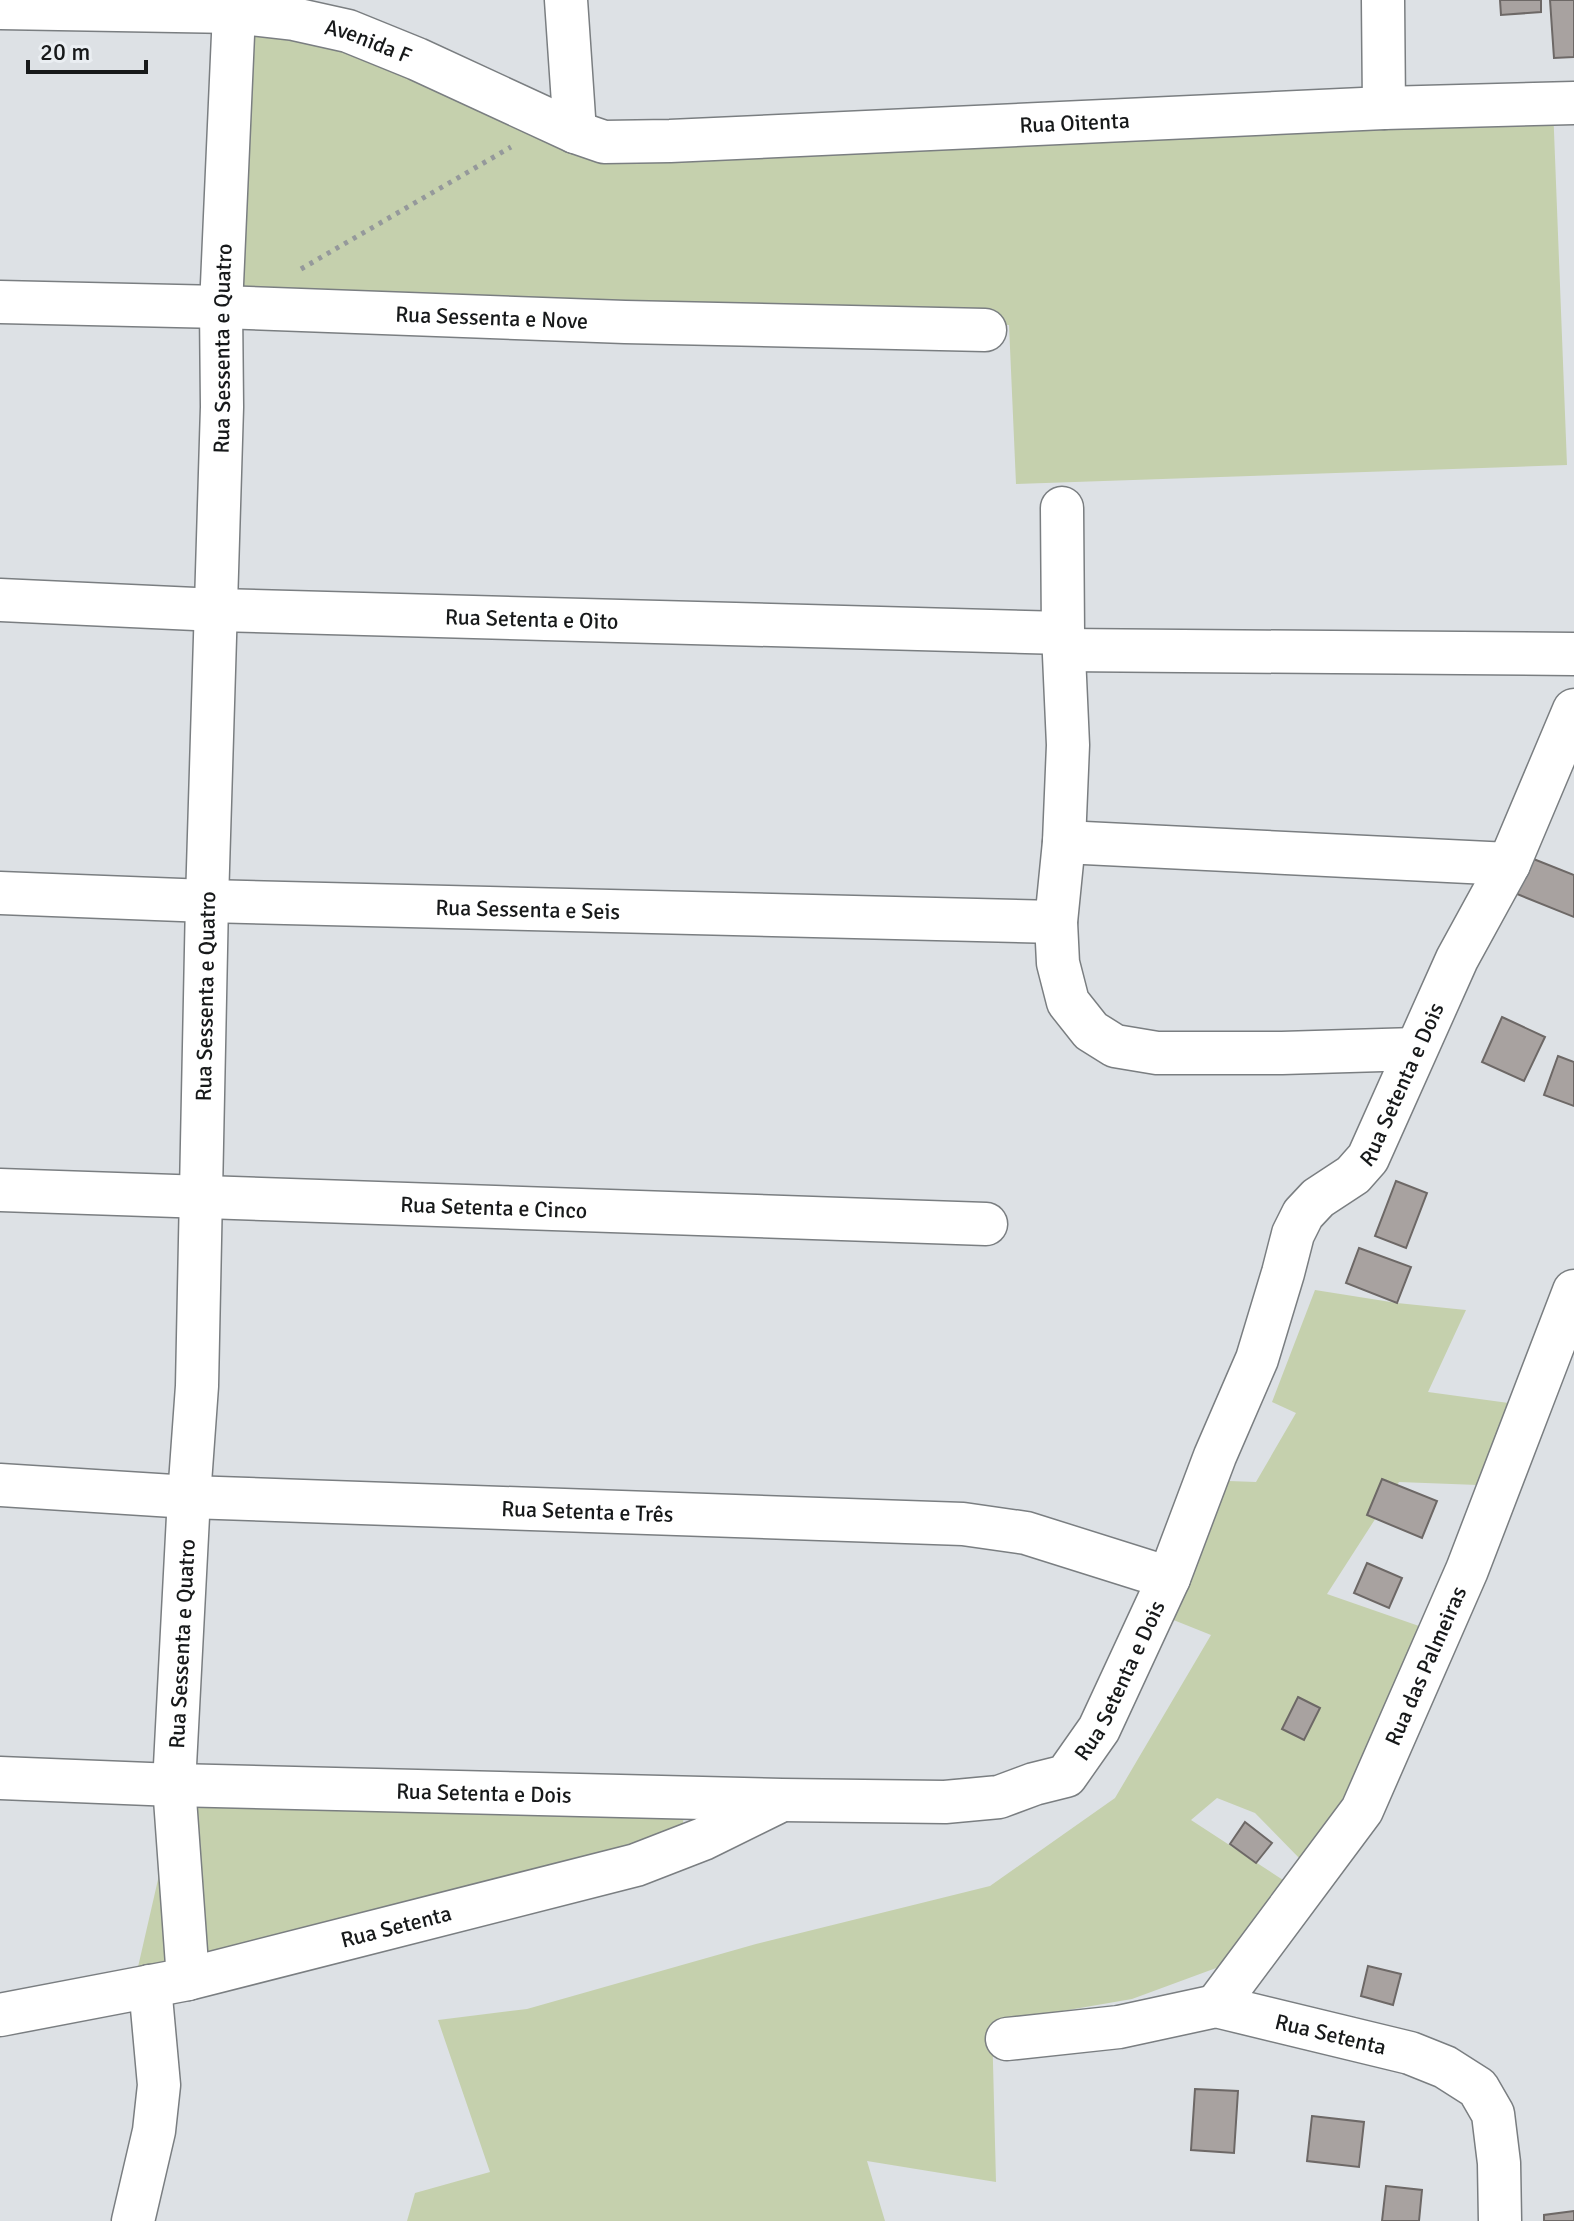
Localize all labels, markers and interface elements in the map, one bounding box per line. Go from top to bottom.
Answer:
street label: Avenida F [322,13,416,69]
scale bar [28,24,146,74]
text: 20 m [40,37,90,67]
street label: Rua Oitenta [1019,107,1130,139]
street label: Rua Sessenta e Quatro [208,243,238,454]
street label: Rua Sessenta e Nove [395,300,589,335]
street label: Rua Setenta e Oito [445,603,619,635]
street label: Rua Sessenta e Quatro [190,891,221,1102]
street label: Rua Sessenta e Seis [435,894,620,925]
street label: Rua Setenta e Dois [1354,998,1450,1172]
street label: Rua Setenta e Cinco [400,1191,588,1224]
street label: Rua Setenta e Três [501,1495,674,1528]
street label: Rua Sessenta e Quatro [163,1538,201,1749]
street label: Rua das Palmeiras [1379,1582,1472,1750]
street label: Rua Setenta e Dois [1068,1596,1171,1766]
street label: Rua Setenta e Dois [396,1777,572,1809]
street label: Rua Setenta [338,1899,454,1954]
street label: Rua Setenta [1272,2008,1389,2061]

